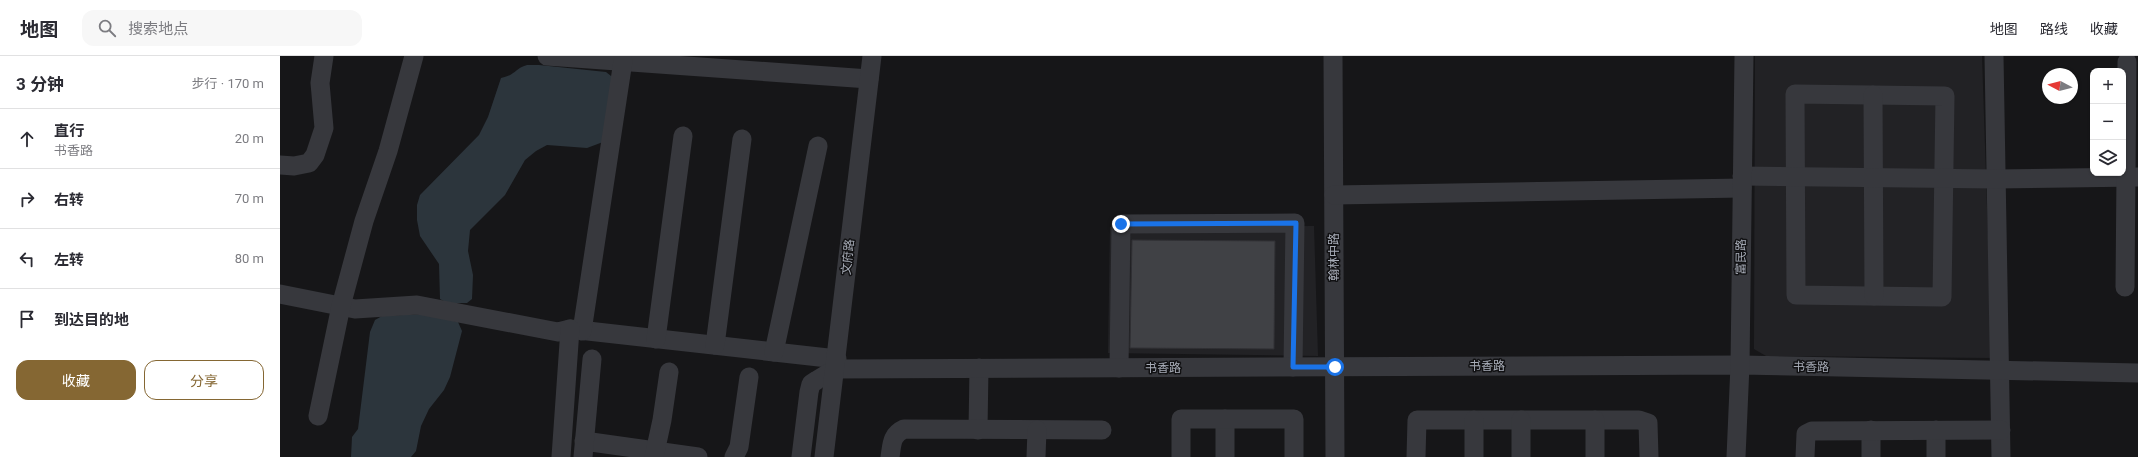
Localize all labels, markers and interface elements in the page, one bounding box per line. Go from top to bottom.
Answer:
search box [82,10,362,46]
icon: search [96,17,118,39]
text: 地图 [20,18,58,41]
text: 搜索地点 [128,20,188,38]
text: 地图 [1990,21,2018,37]
text: 路线 [2040,21,2068,37]
text: 收藏 [2090,21,2118,37]
north arrow [2042,68,2078,104]
map controls [2090,68,2126,176]
button: + [2090,68,2126,104]
text: 3 分钟 [16,74,64,94]
text: 步行 · 170 m [192,76,264,91]
button: − [2090,104,2126,140]
text: 直行 [54,122,84,140]
icon: ahead [16,128,38,150]
text: 20 m [235,131,264,146]
button: layers [2090,140,2126,176]
text: 书香路 [54,143,93,158]
icon: right [16,188,38,210]
text: 右转 [54,191,84,209]
text: 70 m [235,191,264,206]
route end [1112,215,1130,233]
street label: 翰林中路 [1327,233,1341,281]
street label: 文府路 [839,238,857,276]
street label: 富民路 [1734,239,1748,275]
icon: left [16,248,38,270]
text: 左转 [54,251,84,269]
text: 80 m [235,251,264,266]
icon: arrive [16,308,38,330]
text: 到达目的地 [54,311,129,329]
route start [1326,358,1344,376]
street label: 书香路 [1469,359,1505,373]
button: 收藏 [16,360,136,400]
button: 分享 [144,360,264,400]
street label: 书香路 [1793,360,1829,374]
street label: 书香路 [1145,361,1181,375]

